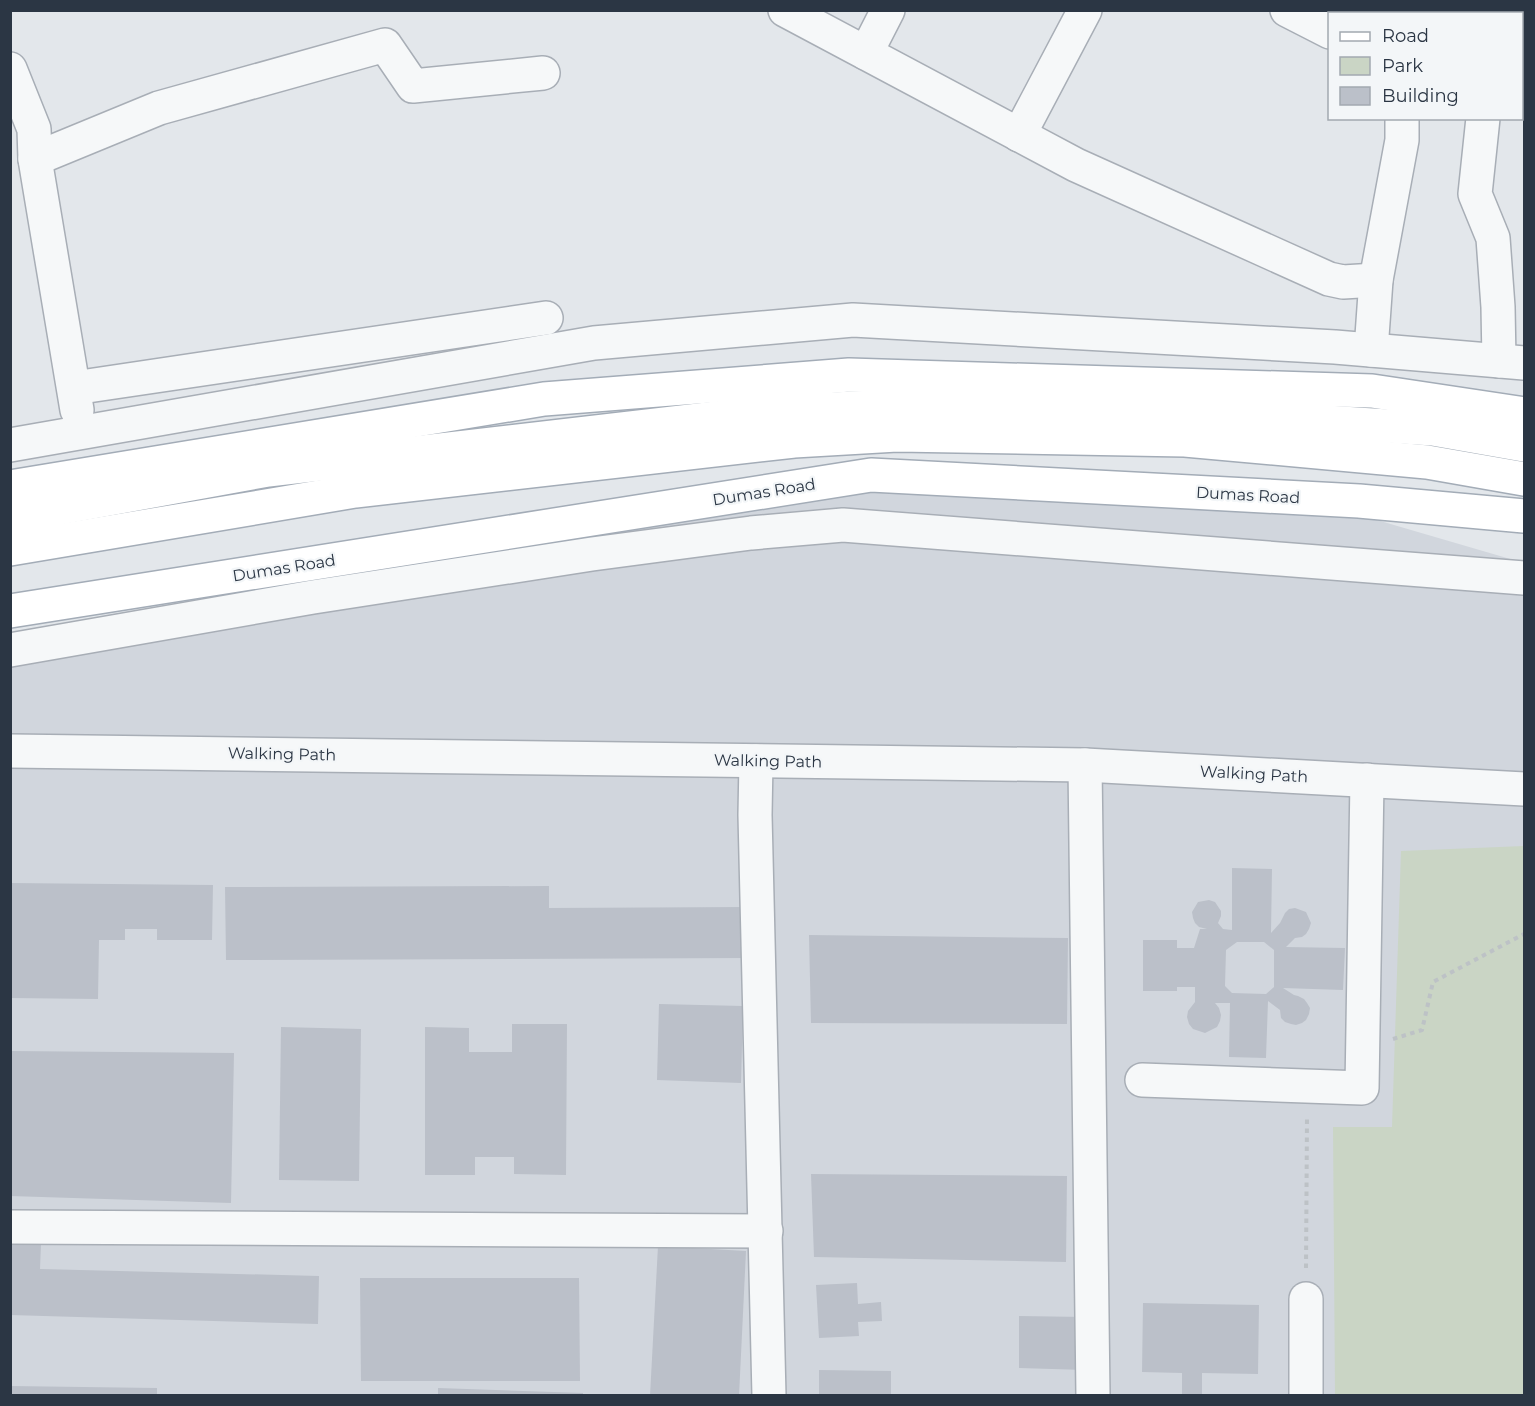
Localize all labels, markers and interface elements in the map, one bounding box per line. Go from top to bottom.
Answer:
legend [1328,12,1523,120]
text: Road [1382,25,1429,47]
text: Park [1382,55,1423,77]
text: Building [1382,85,1459,107]
street label: Dumas Road [711,474,817,510]
street label: Dumas Road [1195,483,1301,507]
street label: Dumas Road [231,550,337,586]
street label: Walking Path [228,744,336,764]
street label: Walking Path [714,751,822,771]
street label: Walking Path [1199,762,1309,786]

